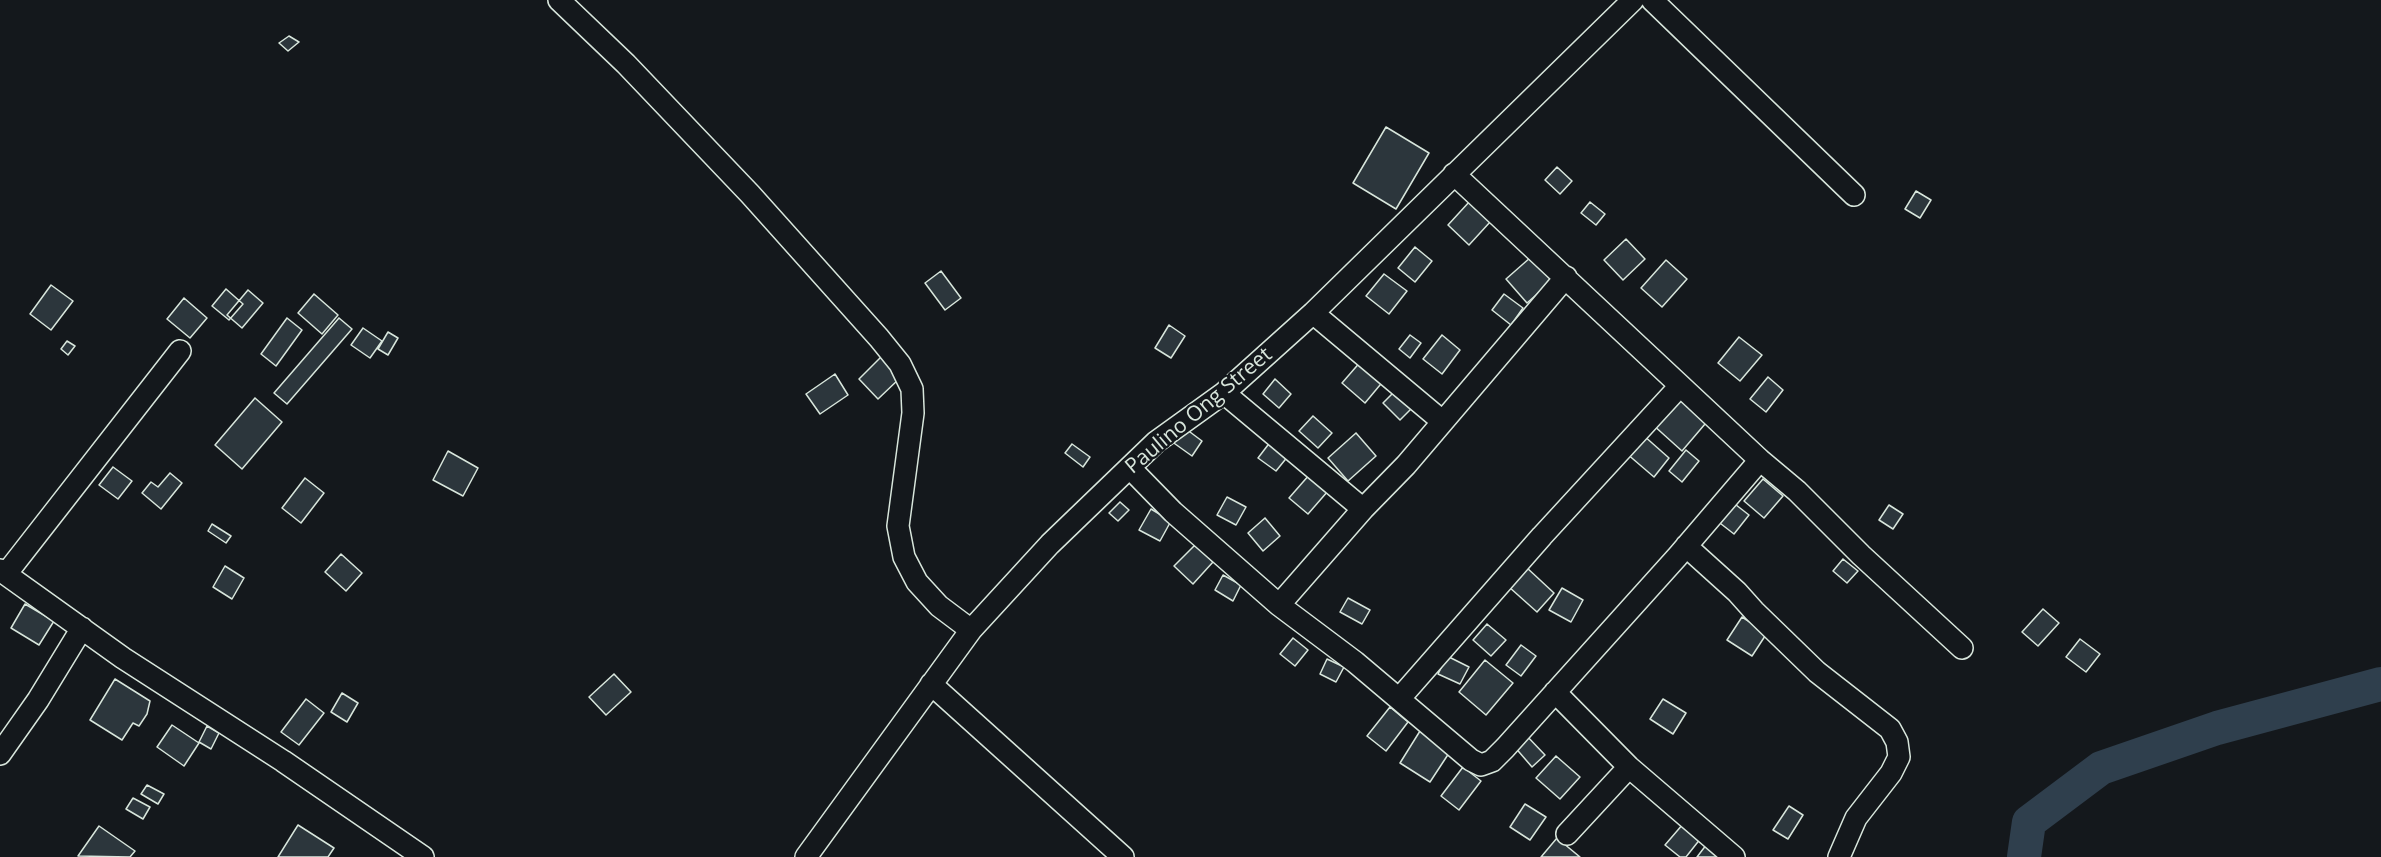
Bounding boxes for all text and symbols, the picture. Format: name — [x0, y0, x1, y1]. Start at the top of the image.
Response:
street label: Paulino Ong Street — [1121, 342, 1277, 480]

